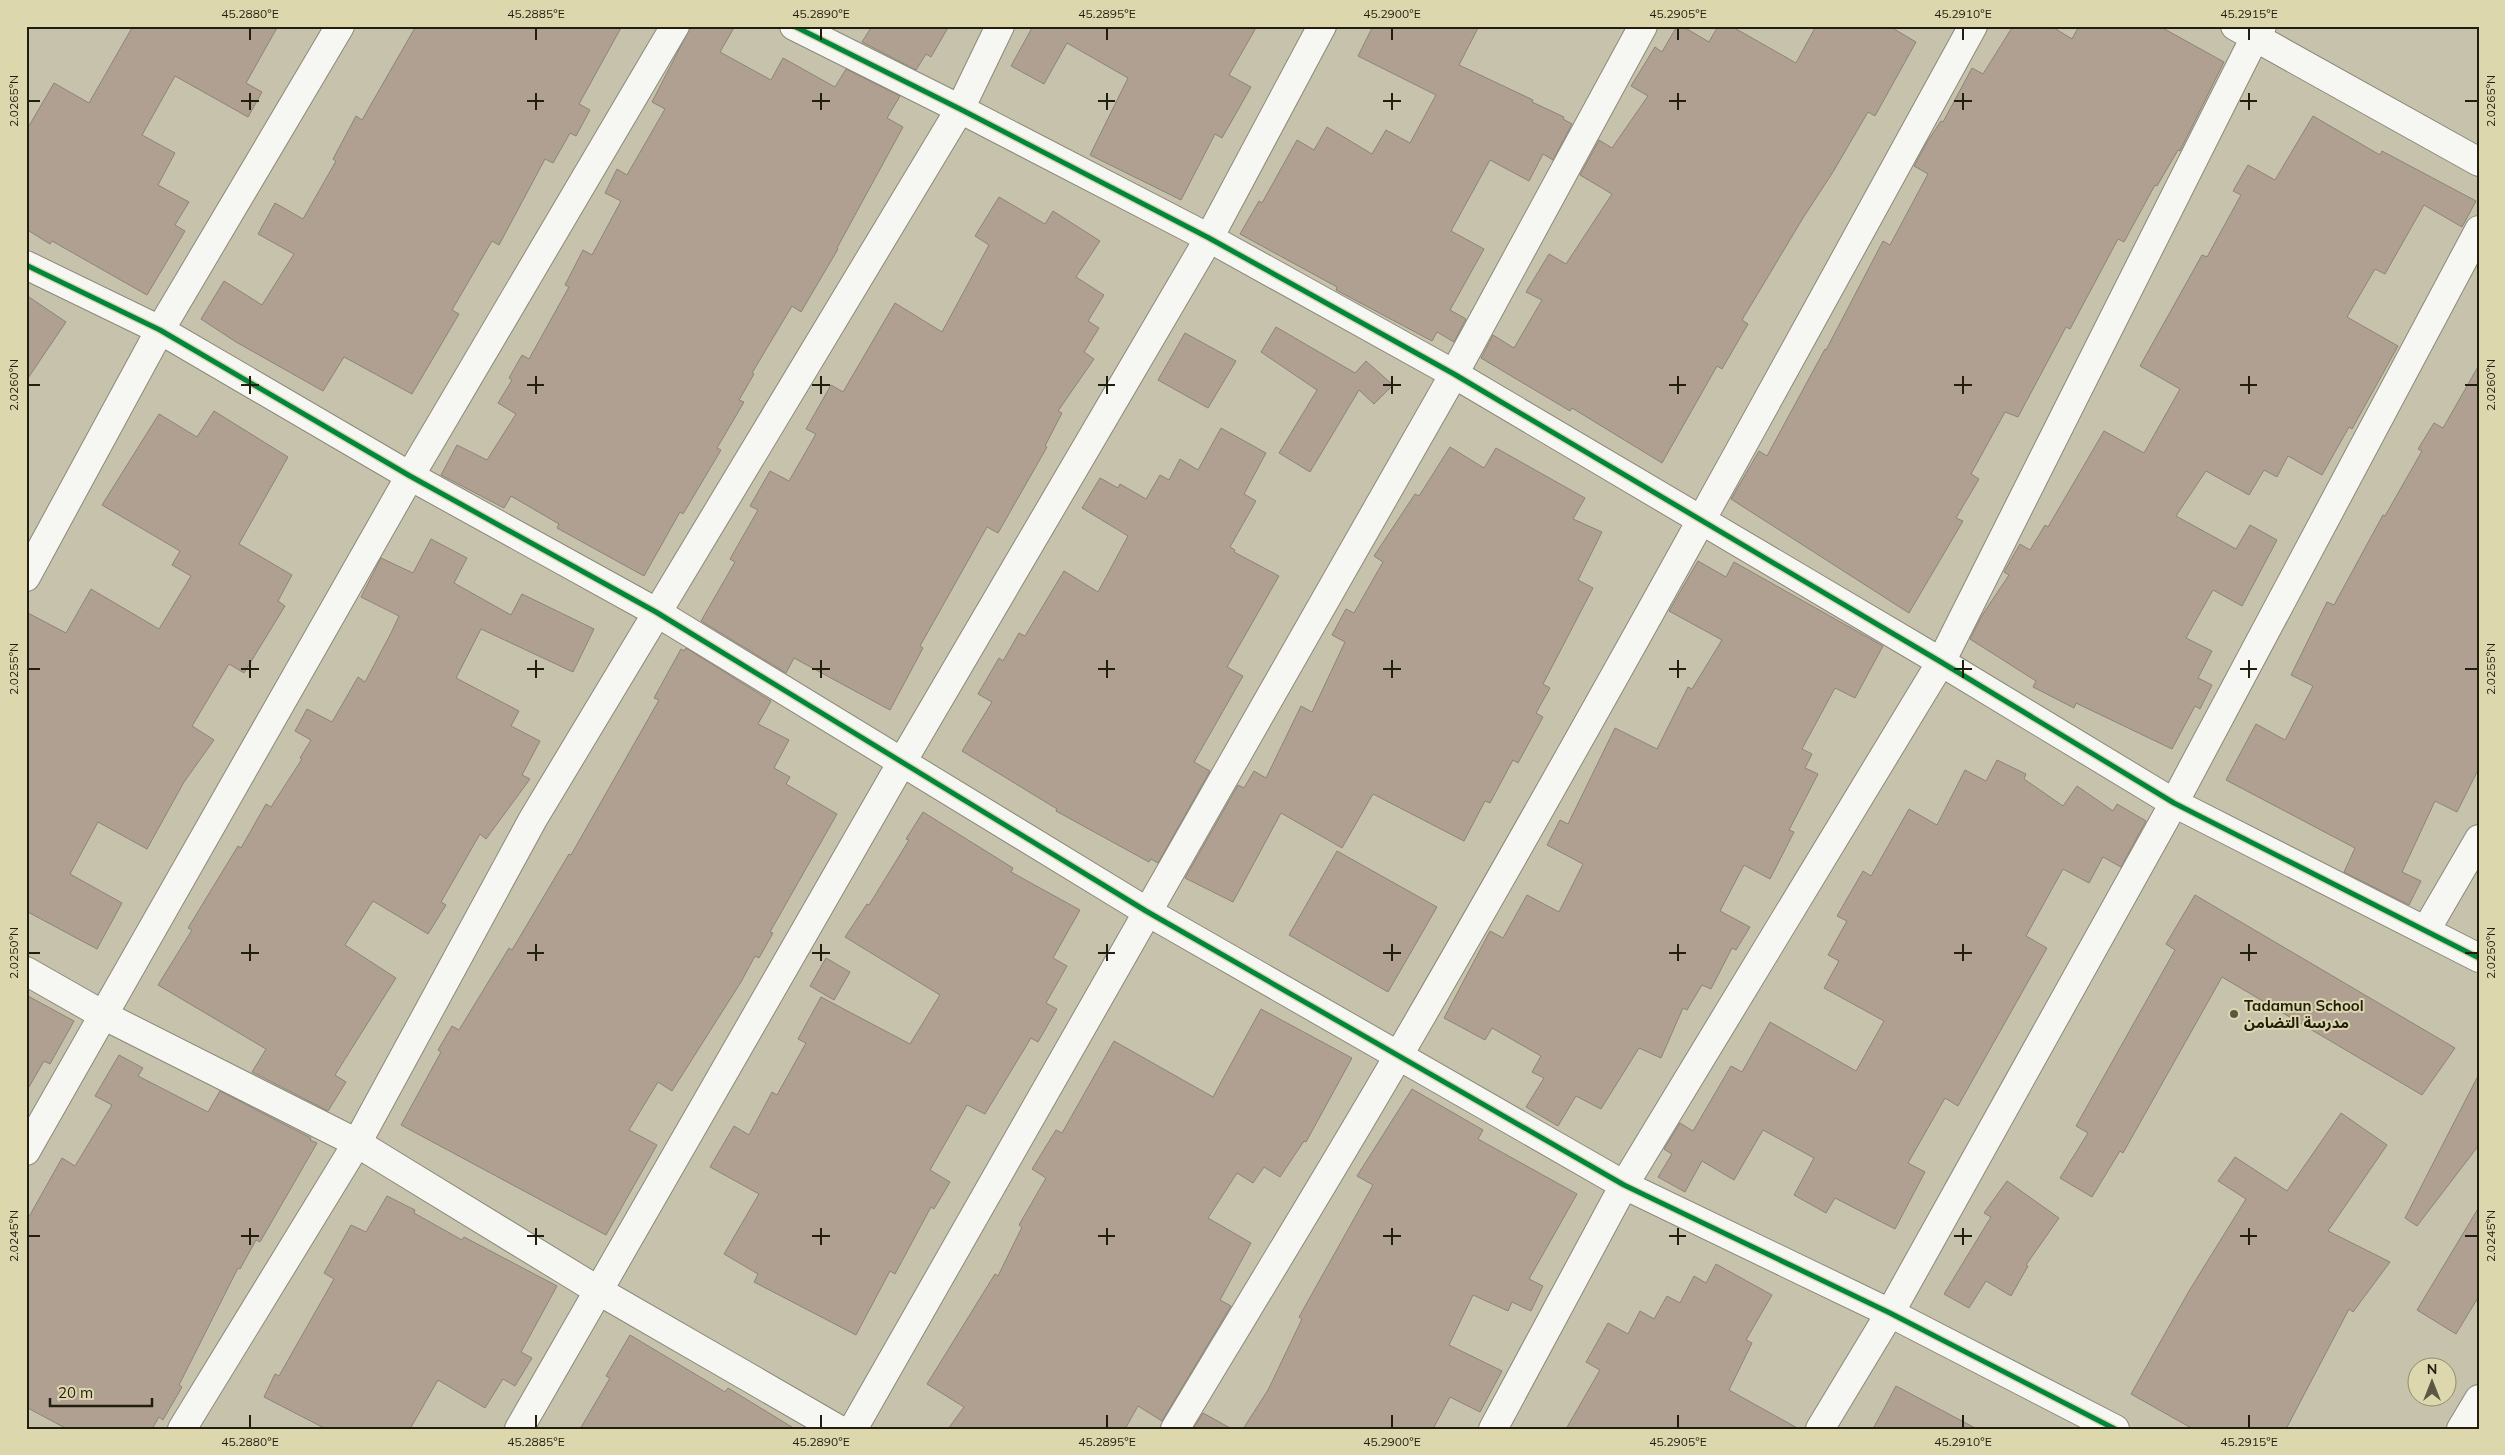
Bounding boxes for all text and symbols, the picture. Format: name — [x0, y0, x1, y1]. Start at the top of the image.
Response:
text: 45.2880°E — [221, 6, 279, 21]
text: 45.2885°E — [507, 6, 565, 21]
text: 45.2890°E — [792, 6, 850, 21]
text: 45.2895°E — [1078, 6, 1136, 21]
text: 45.2900°E — [1363, 6, 1421, 21]
text: 45.2905°E — [1649, 6, 1707, 21]
text: 45.2910°E — [1934, 6, 1992, 21]
text: 45.2915°E — [2220, 6, 2278, 21]
text: 2.0265°N — [6, 75, 21, 127]
text: 2.0265°N — [2483, 75, 2498, 127]
text: 2.0260°N — [6, 359, 21, 411]
text: 2.0260°N — [2483, 359, 2498, 411]
text: 2.0255°N — [6, 643, 21, 695]
text: 2.0255°N — [2483, 643, 2498, 695]
text: 2.0250°N — [6, 927, 21, 979]
text: 2.0250°N — [2483, 927, 2498, 979]
place label: Tadamun School مدرسة التضامن — [2244, 996, 2364, 1032]
marker: Tadamun School مدرسة التضامن — [2228, 1008, 2240, 1020]
text: 2.0245°N — [6, 1210, 21, 1262]
text: 2.0245°N — [2483, 1210, 2498, 1262]
north arrow — [2408, 1358, 2458, 1408]
text: N — [2427, 1360, 2437, 1378]
scale bar — [50, 1375, 152, 1407]
text: 20 m — [58, 1383, 93, 1402]
text: 45.2880°E — [221, 1434, 279, 1449]
text: 45.2885°E — [507, 1434, 565, 1449]
text: 45.2890°E — [792, 1434, 850, 1449]
text: 45.2895°E — [1078, 1434, 1136, 1449]
text: 45.2900°E — [1363, 1434, 1421, 1449]
text: 45.2905°E — [1649, 1434, 1707, 1449]
text: 45.2910°E — [1934, 1434, 1992, 1449]
text: 45.2915°E — [2220, 1434, 2278, 1449]

